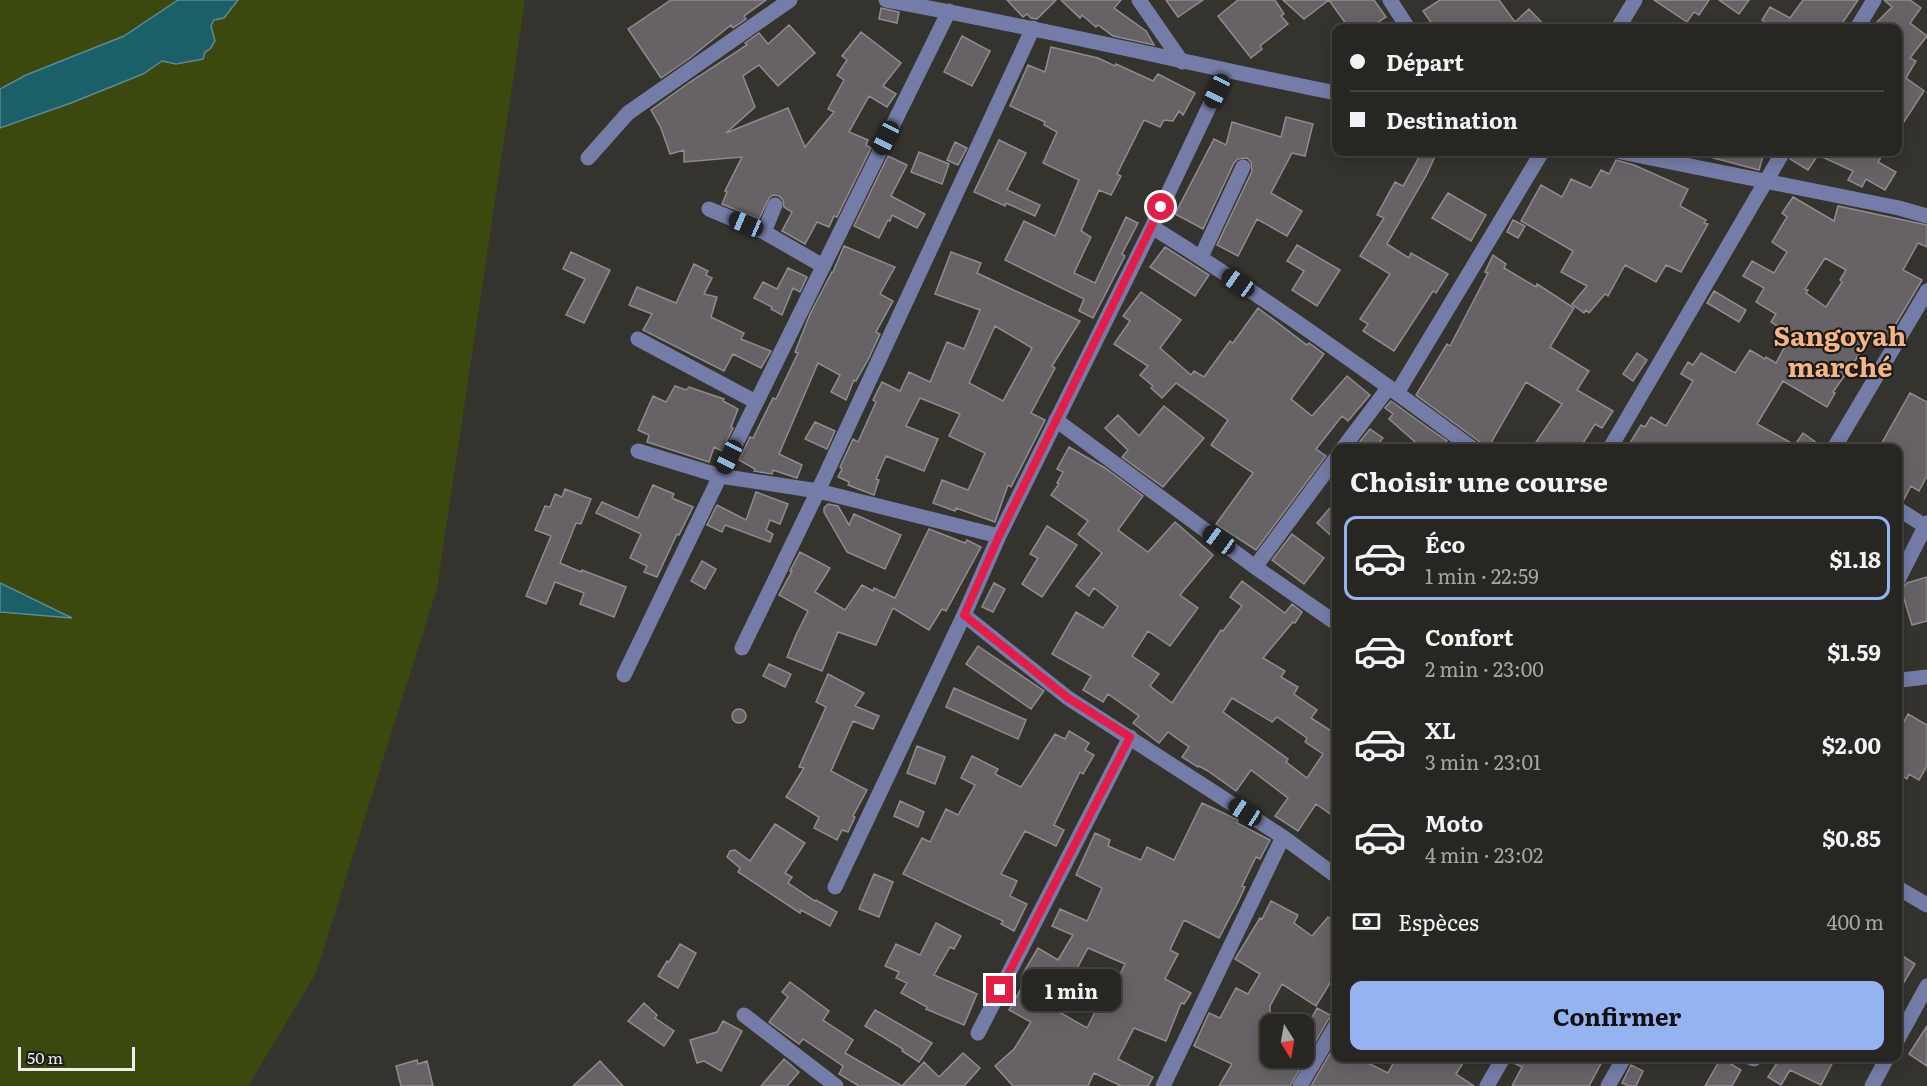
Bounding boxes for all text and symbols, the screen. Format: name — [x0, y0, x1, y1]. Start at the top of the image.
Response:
text: Départ — [1386, 45, 1464, 78]
car — [1201, 71, 1233, 111]
text: Destination — [1386, 103, 1518, 136]
car — [870, 118, 902, 158]
route start — [1147, 193, 1174, 220]
car — [726, 209, 766, 239]
car — [1218, 265, 1258, 301]
district label: Sangoyah marché — [1774, 314, 1906, 385]
car — [713, 437, 745, 477]
text: Choisir une course — [1350, 460, 1608, 500]
car — [1199, 522, 1239, 558]
text: Éco — [1425, 527, 1465, 560]
icon: car — [1353, 531, 1407, 585]
text: $1.18 — [1829, 542, 1881, 575]
text: 1 min · 22:59 — [1425, 560, 1539, 590]
text: Confort — [1425, 620, 1513, 653]
icon: car — [1353, 624, 1407, 678]
text: $1.59 — [1827, 635, 1881, 668]
text: 2 min · 23:00 — [1425, 653, 1544, 683]
text: XL — [1425, 713, 1456, 746]
icon: car — [1353, 717, 1407, 771]
text: $2.00 — [1822, 728, 1881, 761]
text: 3 min · 23:01 — [1425, 746, 1541, 776]
car — [1225, 795, 1265, 829]
text: Moto — [1425, 806, 1483, 839]
icon: car — [1353, 810, 1407, 864]
text: $0.85 — [1822, 821, 1881, 854]
text: 4 min · 23:02 — [1425, 839, 1543, 869]
icon: cash — [1350, 905, 1383, 938]
text: Espèces — [1398, 905, 1479, 938]
text: 400 m — [1826, 906, 1884, 936]
callout: 1 min — [1021, 969, 1120, 1011]
text: 1 min — [1045, 975, 1098, 1005]
route end — [986, 976, 1013, 1003]
button: Confirmer — [1350, 981, 1884, 1050]
north arrow — [1260, 1014, 1314, 1068]
map controls — [1260, 1014, 1314, 1068]
scale bar — [18, 1044, 135, 1072]
text: 50 m — [27, 1045, 63, 1069]

